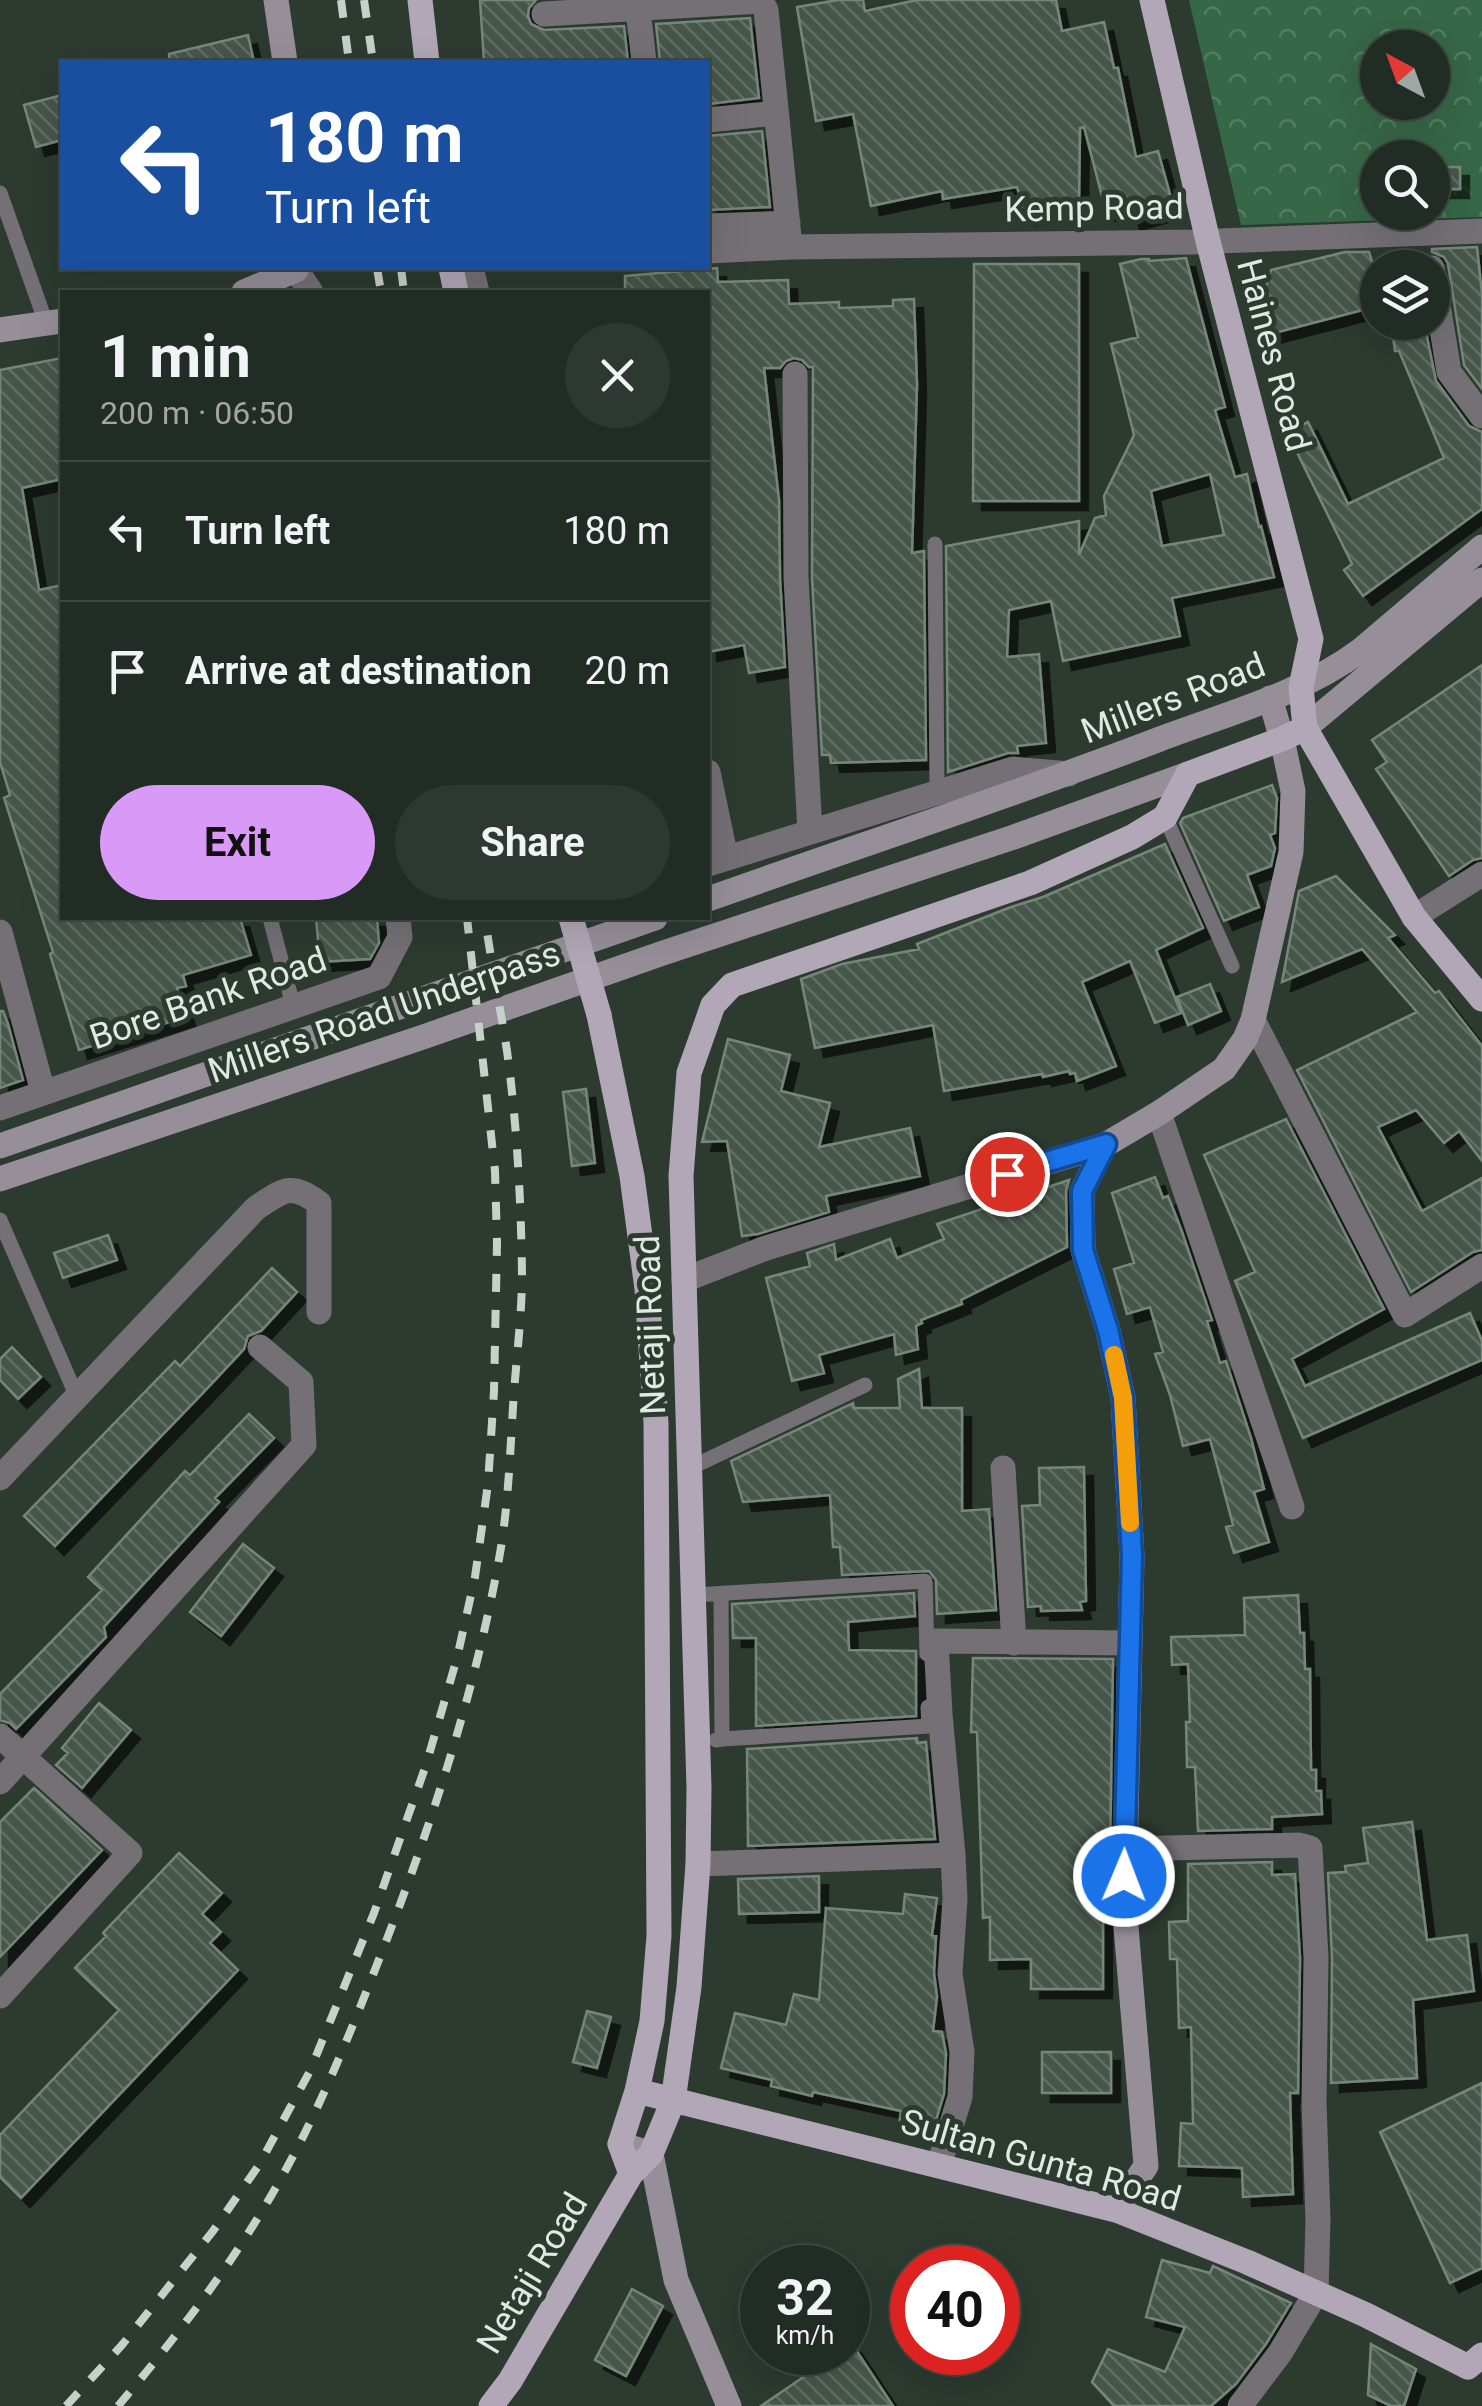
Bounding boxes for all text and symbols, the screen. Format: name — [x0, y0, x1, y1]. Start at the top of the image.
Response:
north arrow — [1360, 30, 1450, 120]
map controls — [1360, 30, 1450, 340]
text: 180 m — [265, 97, 464, 179]
icon: left — [100, 100, 230, 230]
button: search — [1360, 140, 1450, 230]
text: Turn left — [265, 181, 431, 234]
street label: Kemp Road — [1004, 186, 1184, 231]
button: layers — [1360, 250, 1450, 340]
street label: Haines Road — [1228, 254, 1319, 456]
text: 1 min — [100, 321, 251, 392]
button: close — [565, 323, 670, 428]
text: 200 m · 06:50 — [100, 394, 294, 432]
icon: left — [100, 504, 155, 559]
text: Turn left — [185, 509, 330, 553]
text: 180 m — [563, 509, 670, 553]
icon: arrive — [100, 644, 155, 699]
street label: Millers Road — [1075, 645, 1271, 752]
text: Arrive at destination — [185, 649, 532, 693]
text: 20 m — [585, 649, 670, 693]
button: Exit — [100, 785, 375, 900]
button: Share — [395, 785, 670, 900]
street label: Millers Road Underpass — [203, 933, 565, 1092]
street label: Bore Bank Road — [85, 939, 332, 1058]
pin — [965, 1132, 1050, 1217]
icon: arrive — [980, 1147, 1035, 1202]
street label: Netaji Road — [627, 1234, 674, 1416]
position arrow — [1072, 1824, 1176, 1928]
street label: Sultan Gunta Road — [896, 2101, 1185, 2220]
street label: Netaji Road — [469, 2186, 596, 2361]
speed limit sign: 40 — [890, 2245, 1020, 2375]
text: 32 — [776, 2269, 834, 2327]
text: km/h — [776, 2321, 834, 2350]

